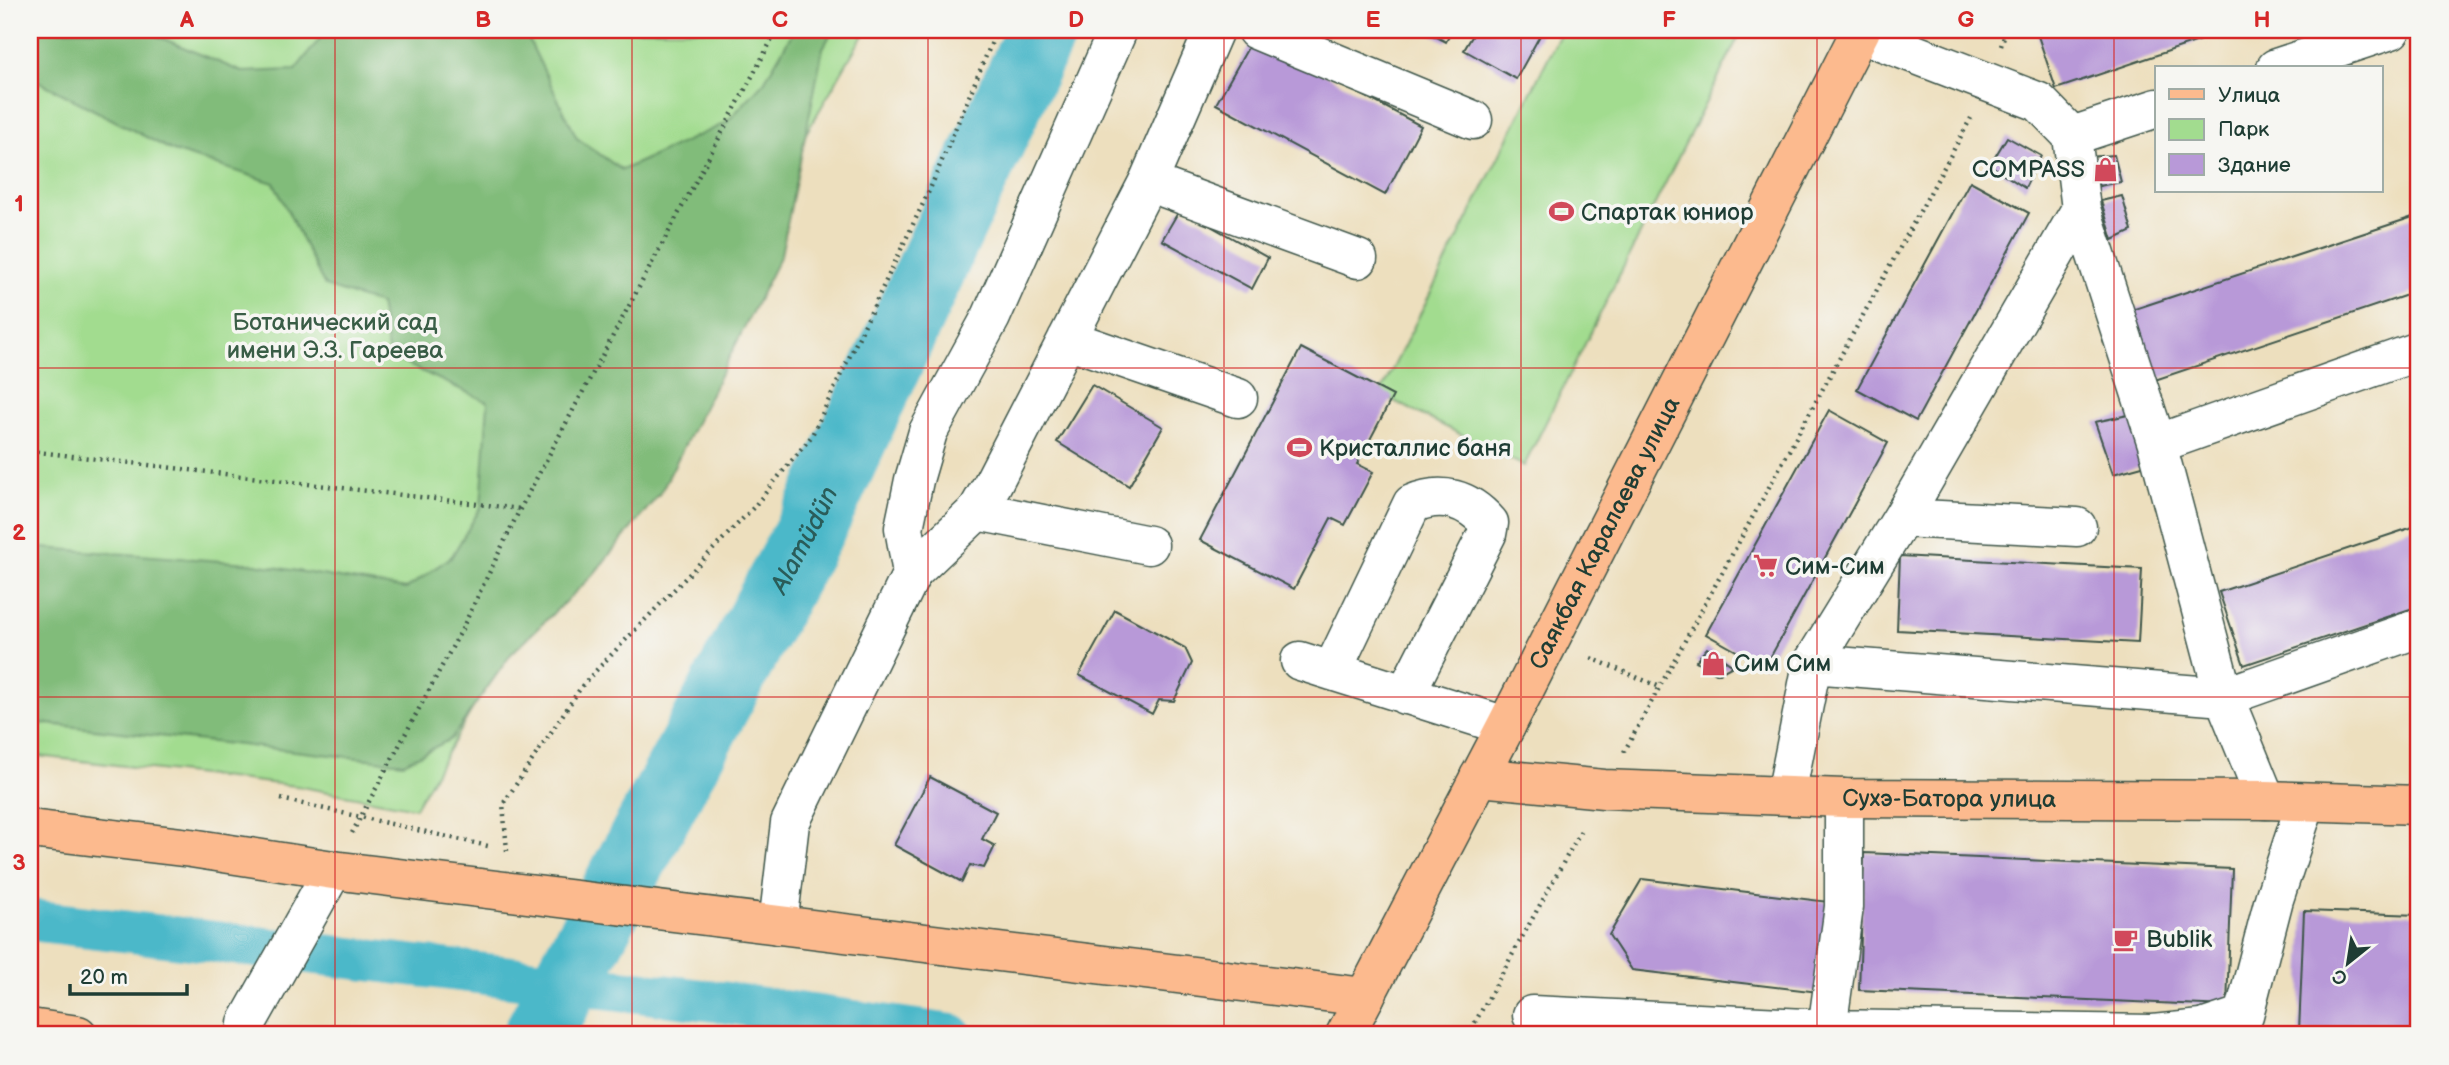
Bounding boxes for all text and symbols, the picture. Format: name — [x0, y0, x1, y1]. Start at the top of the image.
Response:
text: A — [179, 6, 195, 34]
text: B — [475, 6, 491, 34]
text: C — [772, 6, 788, 34]
text: D — [1068, 6, 1084, 34]
text: E — [1366, 6, 1381, 34]
text: F — [1662, 6, 1676, 34]
text: G — [1958, 6, 1975, 34]
text: H — [2253, 6, 2271, 34]
legend — [2155, 66, 2382, 192]
text: Улица — [2218, 83, 2281, 108]
text: Парк — [2218, 117, 2269, 142]
text: Здание — [2218, 153, 2291, 178]
place label: COMPASS — [1972, 155, 2085, 184]
shop icon: COMPASS — [2091, 155, 2119, 183]
text: 1 — [14, 190, 24, 218]
sports icon: Спартак юниор — [1547, 198, 1575, 226]
place label: Спартак юниор — [1581, 198, 1754, 227]
park label: Ботанический сад имени Э.З. Гареева — [227, 308, 443, 365]
street label: Саякбая Каралаева улица — [1523, 392, 1686, 674]
sports icon: Кристаллис баня — [1285, 434, 1313, 462]
place label: Кристаллис баня — [1319, 434, 1511, 463]
water label: Alamüdün — [763, 482, 845, 601]
text: 2 — [12, 519, 26, 547]
supermarket icon: Сим-Сим — [1751, 552, 1779, 580]
place label: Сим-Сим — [1785, 552, 1885, 581]
shop icon: Сим Сим — [1700, 649, 1728, 677]
place label: Сим Сим — [1734, 649, 1831, 678]
street label: Сухэ-Батора улица — [1842, 784, 2056, 814]
text: 3 — [12, 849, 26, 877]
cafe icon: Bublik — [2112, 925, 2140, 953]
place label: Bublik — [2146, 925, 2212, 954]
north arrow — [2312, 928, 2382, 998]
scale bar — [70, 953, 187, 997]
text: С — [2329, 963, 2352, 990]
text: 20 m — [80, 965, 128, 990]

